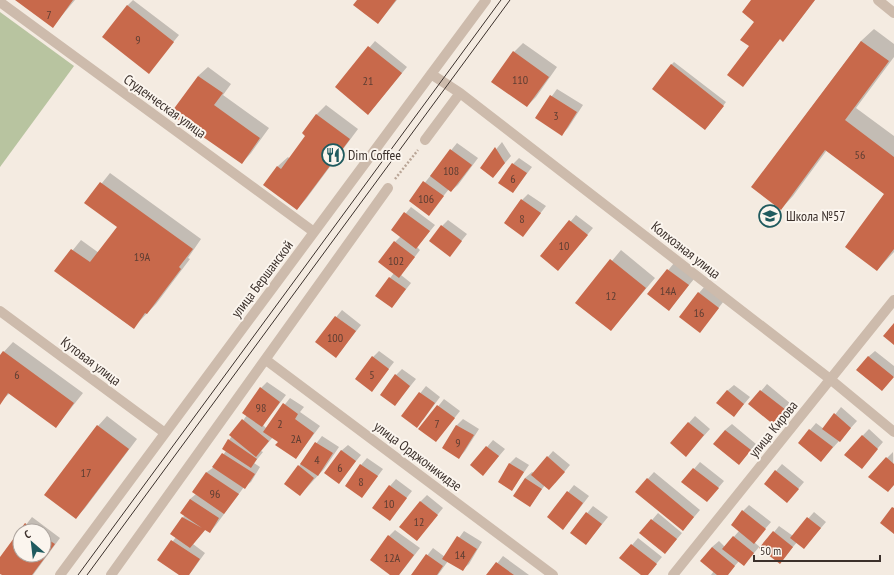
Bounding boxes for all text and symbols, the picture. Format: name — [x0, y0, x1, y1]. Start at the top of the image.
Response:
house number: 7 — [46, 7, 52, 22]
house number: 9 — [135, 32, 141, 47]
street label: Студенческая улица — [120, 70, 210, 142]
house number: 110 — [512, 72, 528, 87]
house number: 21 — [363, 73, 373, 88]
house number: 3 — [553, 108, 559, 123]
restaurant icon: Dim Coffee — [320, 142, 346, 168]
place label: Dim Coffee — [348, 146, 401, 164]
house number: 56 — [855, 147, 865, 162]
house number: 108 — [443, 163, 459, 178]
house number: 6 — [510, 171, 516, 186]
house number: 106 — [418, 191, 434, 206]
school or university icon: Школа №57 — [757, 203, 783, 229]
place label: Школа №57 — [786, 207, 846, 225]
house number: 8 — [519, 211, 525, 226]
street label: Колхозная улица — [648, 217, 724, 283]
street label: улица Бершанской — [227, 237, 297, 321]
house number: 10 — [559, 238, 569, 253]
house number: 19А — [134, 249, 151, 264]
house number: 102 — [388, 253, 404, 268]
house number: 14А — [660, 283, 677, 298]
house number: 12 — [606, 288, 616, 303]
house number: 16 — [694, 305, 704, 320]
house number: 100 — [327, 330, 343, 345]
street label: Кутовая улица — [57, 333, 125, 389]
house number: 6 — [14, 367, 20, 382]
house number: 5 — [369, 367, 375, 382]
street label: улица Кирова — [745, 397, 801, 461]
house number: 98 — [256, 400, 266, 415]
house number: 2 — [277, 416, 283, 431]
house number: 7 — [434, 416, 440, 431]
street label: улица Орджоникидзе — [370, 417, 466, 495]
house number: 2А — [290, 431, 302, 446]
house number: 9 — [455, 435, 461, 450]
house number: 4 — [314, 452, 320, 467]
house number: 6 — [337, 460, 343, 475]
house number: 17 — [81, 465, 91, 480]
house number: 8 — [358, 474, 364, 489]
house number: 96 — [210, 486, 220, 501]
house number: 10 — [384, 496, 394, 511]
house number: 12 — [414, 514, 424, 529]
north arrow — [12, 523, 52, 563]
text: С — [22, 527, 33, 542]
scale bar — [754, 537, 880, 563]
text: 50 m — [760, 543, 781, 558]
house number: 14 — [455, 547, 466, 562]
house number: 12А — [384, 550, 401, 565]

